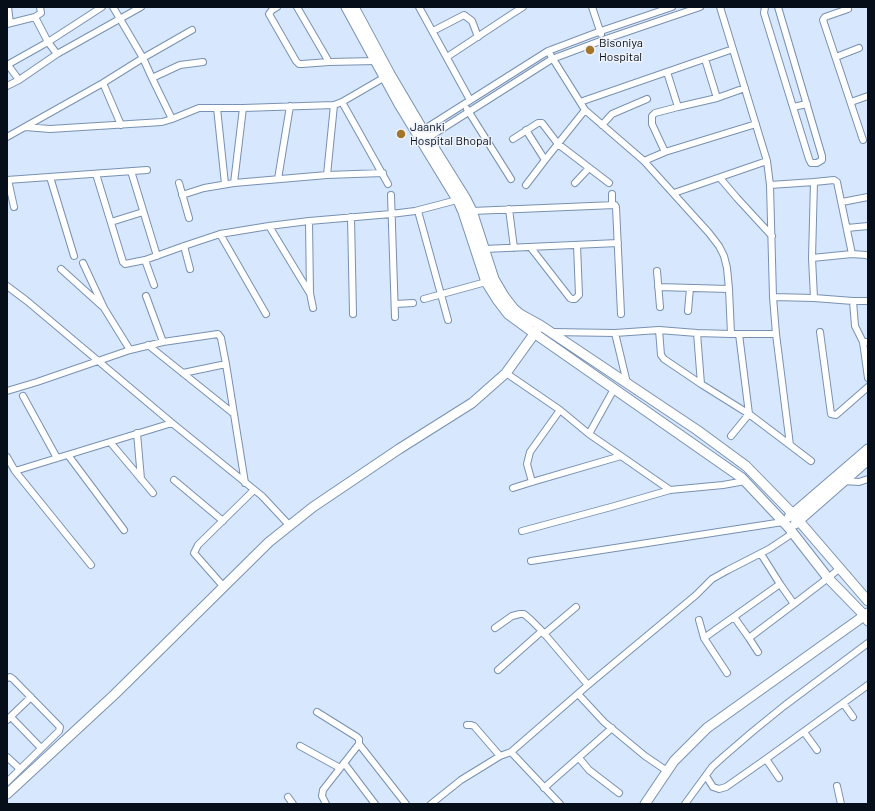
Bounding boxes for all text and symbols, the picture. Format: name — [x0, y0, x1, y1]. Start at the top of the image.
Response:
place label: Bisoniya Hospital — [599, 36, 643, 64]
marker: Bisoniya Hospital — [584, 44, 596, 56]
place label: Jaanki Hospital Bhopal — [410, 120, 491, 148]
marker: Jaanki Hospital Bhopal — [395, 128, 407, 140]

